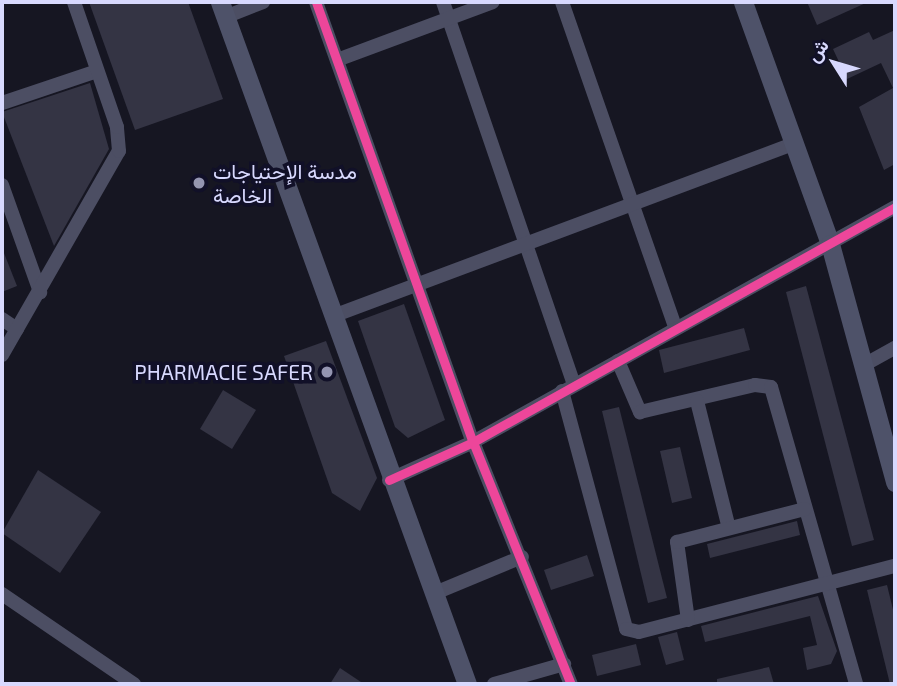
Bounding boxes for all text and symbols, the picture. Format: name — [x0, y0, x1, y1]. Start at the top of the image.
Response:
north arrow — [799, 28, 869, 98]
text: ش — [801, 34, 833, 66]
place label: مدسة الإحتياجات الخاصة — [213, 158, 357, 208]
marker: مدسة الإحتياجات الخاصة — [191, 175, 207, 191]
place label: PHARMACIE SAFER — [134, 359, 313, 385]
marker: PHARMACIE SAFER — [319, 364, 335, 380]

